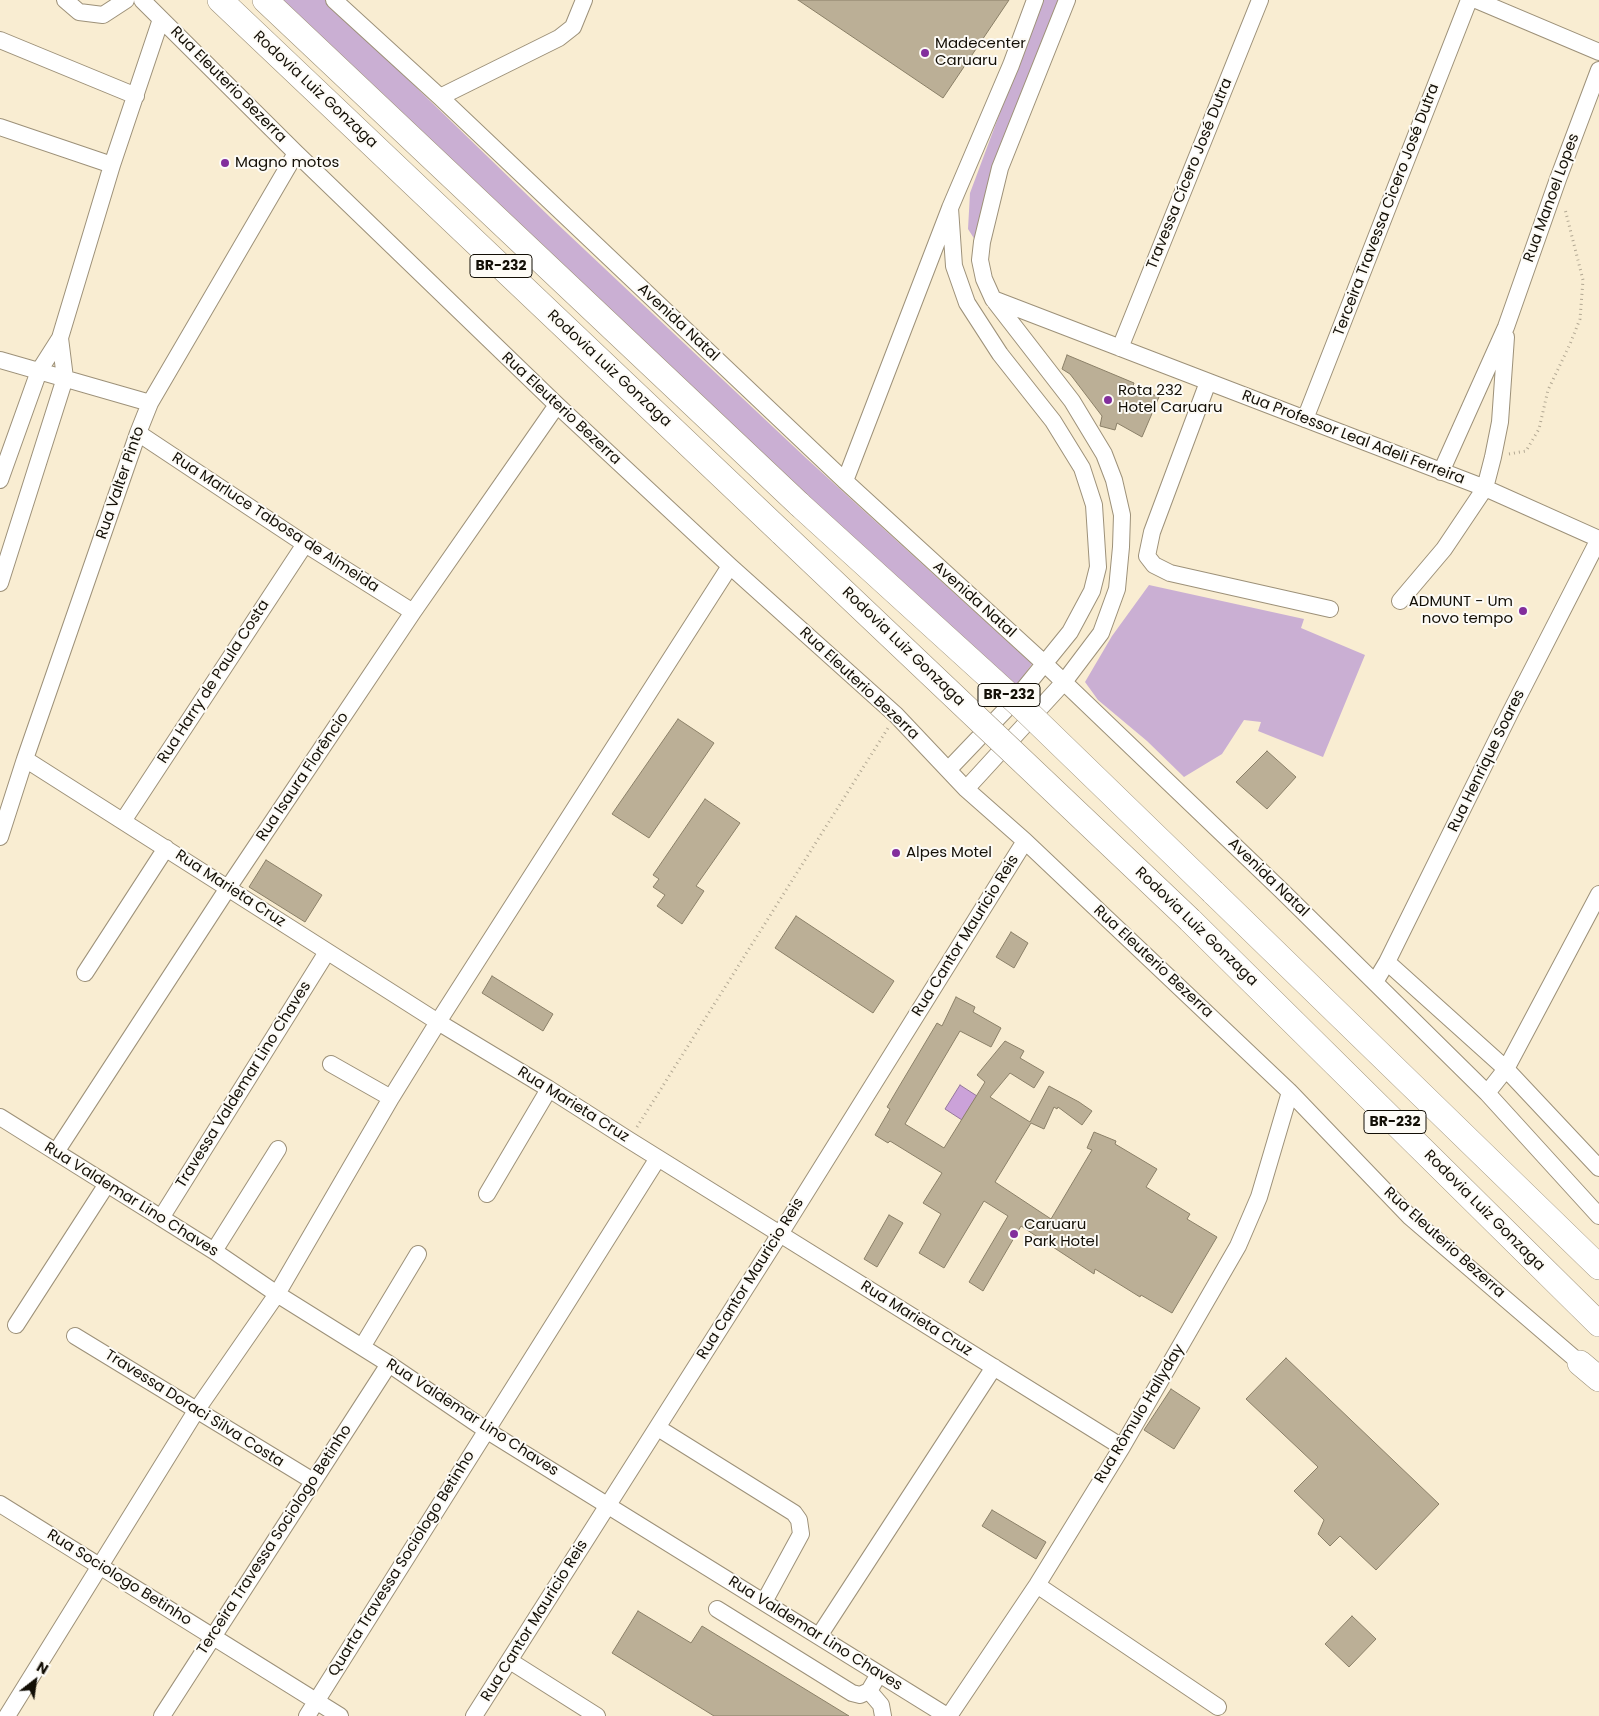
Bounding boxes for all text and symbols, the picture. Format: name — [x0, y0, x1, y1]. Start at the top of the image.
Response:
street label: Rua Eleuterio Bezerra — [166, 23, 290, 147]
street label: Rodovia Luiz Gonzaga — [249, 28, 381, 152]
place label: Madecenter Caruaru — [935, 35, 1026, 70]
marker: Madecenter Caruaru — [919, 47, 931, 59]
street label: Travessa Cícero José Dutra — [1143, 76, 1237, 272]
street label: Terceira Travessa Cicero José Dutra — [1330, 81, 1444, 339]
street label: Rua Manoel Lopes — [1520, 131, 1584, 265]
place label: Magno motos — [235, 154, 339, 172]
marker: Magno motos — [219, 157, 231, 169]
road number: BR-232 — [470, 255, 532, 278]
street label: Avenida Natal — [633, 280, 723, 366]
street label: Rodovia Luiz Gonzaga — [543, 307, 675, 431]
street label: Rua Eleuterio Bezerra — [498, 349, 624, 469]
place label: Rota 232 Hotel Caruaru — [1118, 382, 1223, 417]
street label: Rua Professor Leal Adeli Ferreira — [1239, 387, 1467, 489]
marker: Rota 232 Hotel Caruaru — [1102, 394, 1114, 406]
street label: Rua Valter Pinto — [93, 424, 149, 542]
street label: Rua Marluce Tabosa de Almeida — [168, 449, 382, 597]
street label: Avenida Natal — [929, 558, 1019, 642]
street label: Rodovia Luiz Gonzaga — [838, 584, 968, 710]
place label: ADMUNT - Um novo tempo — [1409, 593, 1513, 628]
street label: Rua Harry de Paula Costa — [154, 597, 274, 767]
marker: ADMUNT - Um novo tempo — [1517, 605, 1529, 617]
street label: Rua Eleuterio Bezerra — [796, 624, 922, 744]
road number: BR-232 — [978, 684, 1040, 706]
street label: Rua Henrique Soares — [1445, 687, 1529, 835]
street label: Rua Isaura Florêncio — [253, 709, 353, 845]
street label: Avenida Natal — [1224, 835, 1312, 921]
place label: Alpes Motel — [906, 844, 992, 862]
street label: Rua Marieta Cruz — [172, 847, 288, 931]
marker: Alpes Motel — [890, 847, 902, 859]
street label: Rua Cantor Mauricio Reis — [909, 852, 1023, 1020]
street label: Rodovia Luiz Gonzaga — [1131, 864, 1261, 990]
street label: Rua Eleuterio Bezerra — [1090, 902, 1216, 1022]
street label: Travessa Valdemar Lino Chaves — [173, 978, 315, 1192]
street label: Rua Marieta Cruz — [514, 1064, 632, 1146]
road number: BR-232 — [1364, 1110, 1426, 1134]
street label: Rua Valdemar Lino Chaves — [41, 1139, 221, 1261]
street label: Rodovia Luiz Gonzaga — [1420, 1147, 1548, 1275]
street label: Rua Eleuterio Bezerra — [1380, 1184, 1508, 1302]
street label: Rua Cantor Mauricio Reis — [694, 1195, 808, 1363]
place label: Caruaru Park Hotel — [1024, 1216, 1099, 1251]
marker: Caruaru Park Hotel — [1008, 1228, 1020, 1240]
street label: Rua Marieta Cruz — [857, 1278, 975, 1360]
street label: Rua Rômulo Hallyday — [1091, 1341, 1189, 1487]
street label: Travessa Doraci Silva Costa — [101, 1346, 287, 1472]
street label: Rua Valdemar Lino Chaves — [383, 1356, 561, 1480]
street label: Terceira Travessa Sociologo Betinho — [194, 1422, 356, 1658]
street label: Quarta Travessa Sociologo Betinho — [325, 1448, 479, 1680]
street label: Rua Sociologo Betinho — [43, 1526, 195, 1630]
street label: Rua Cantor Mauricio Reis — [478, 1537, 592, 1705]
street label: Rua Valdemar Lino Chaves — [725, 1573, 905, 1695]
north arrow — [10, 1656, 60, 1706]
text: N — [33, 1657, 52, 1679]

